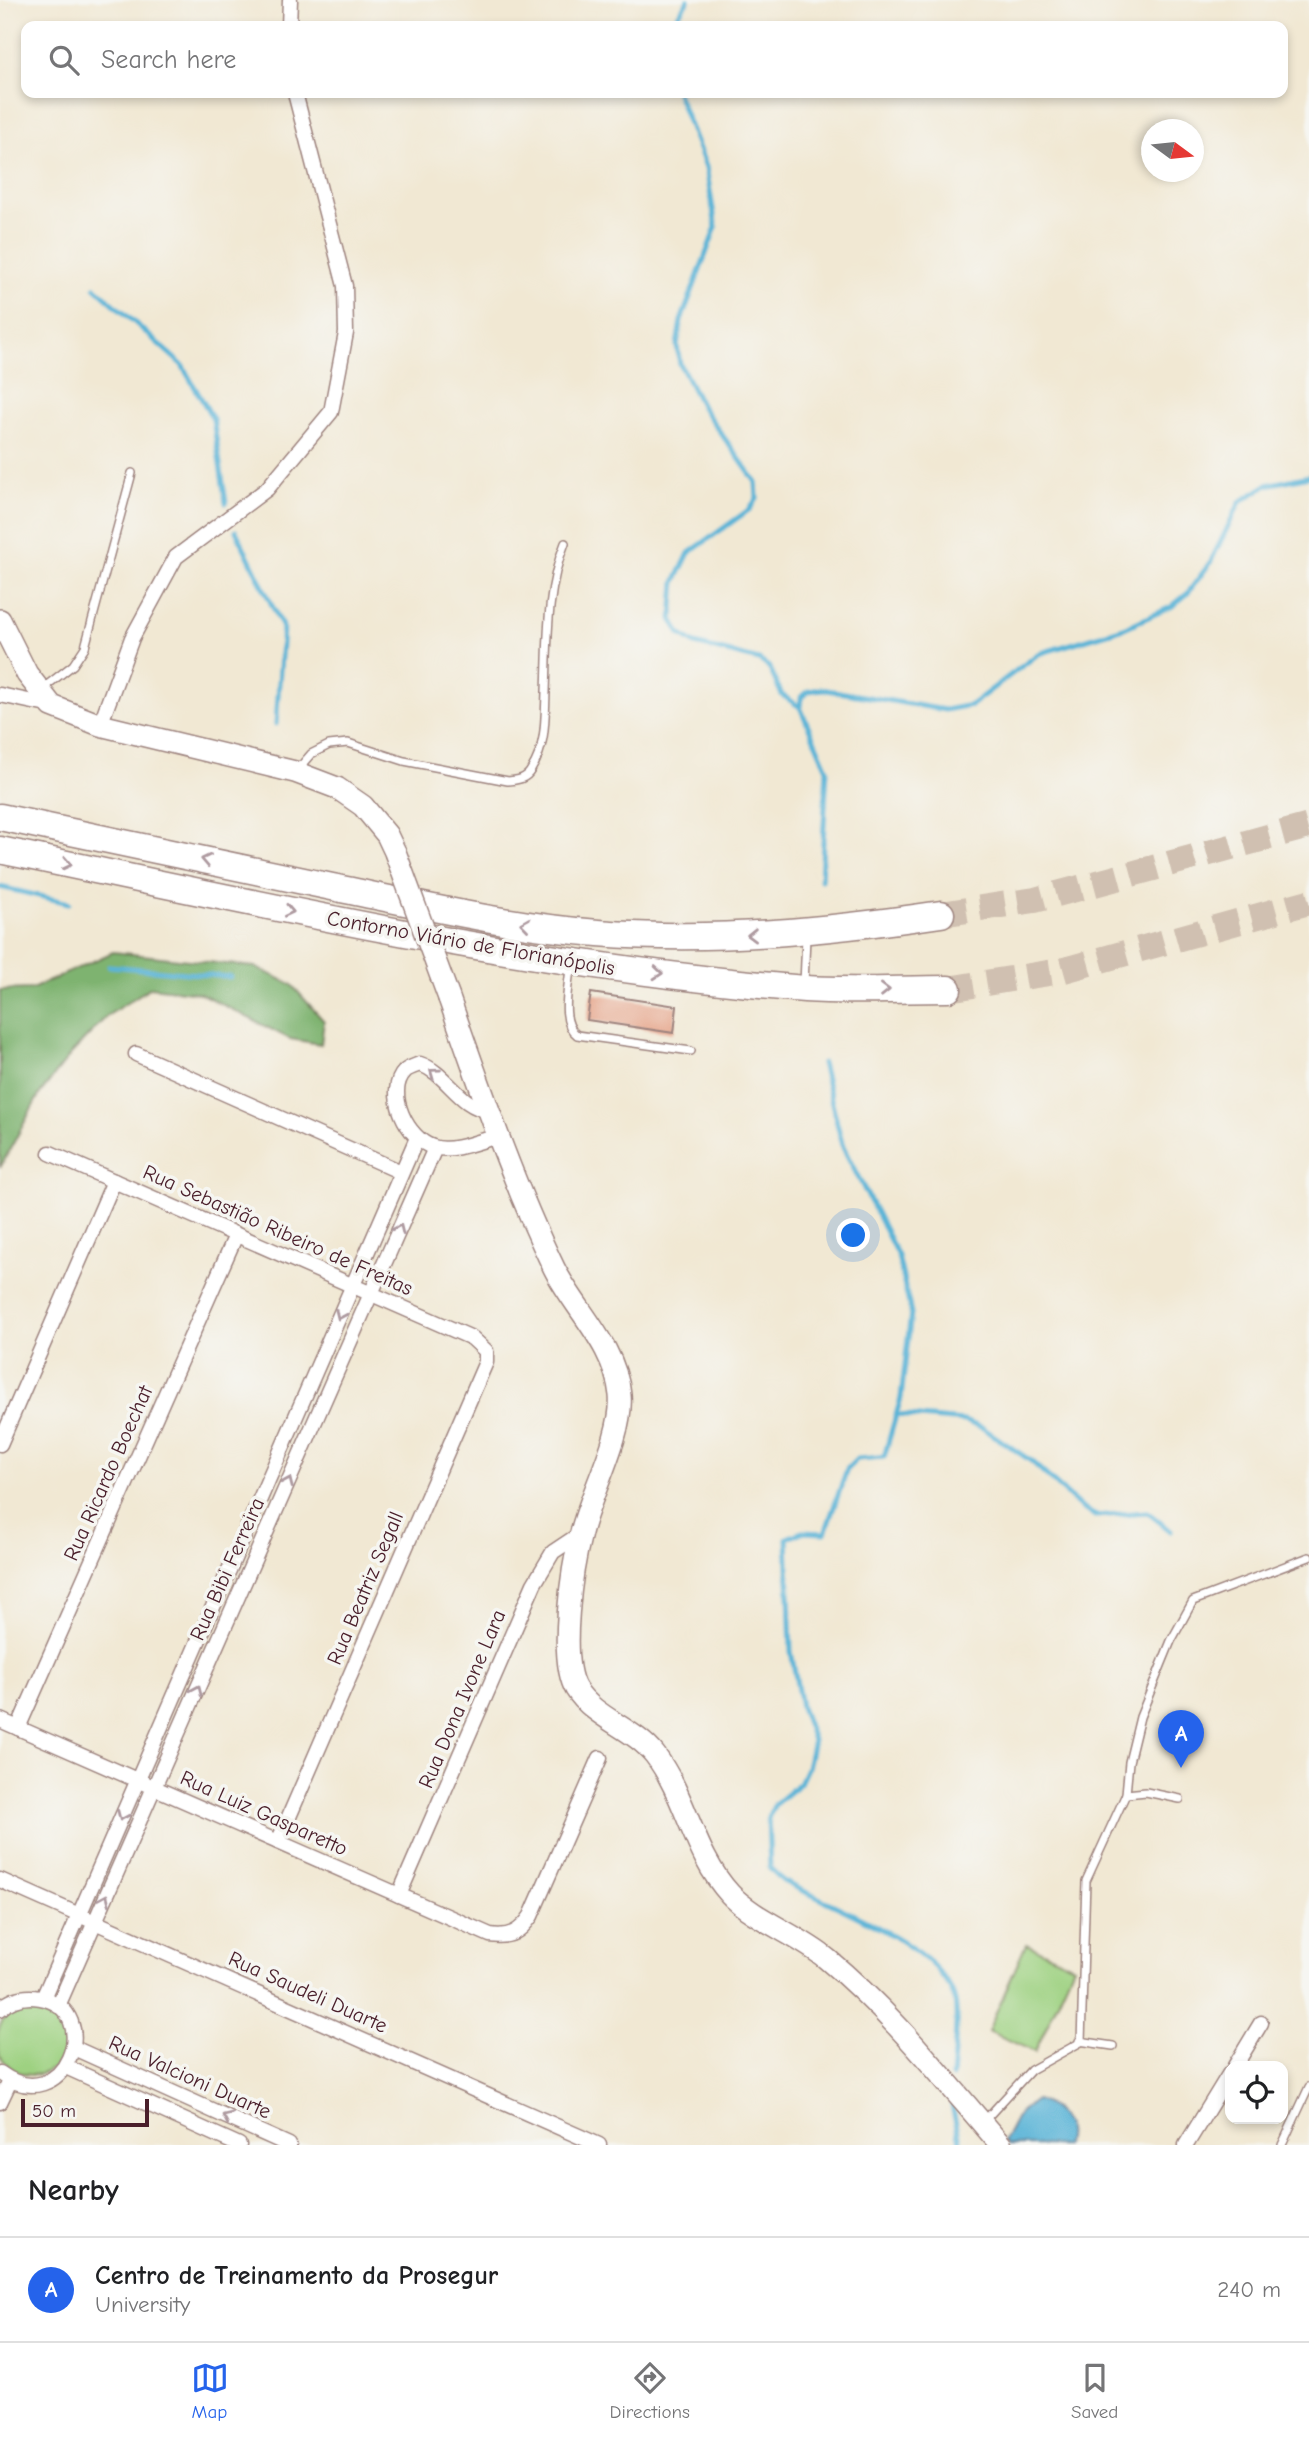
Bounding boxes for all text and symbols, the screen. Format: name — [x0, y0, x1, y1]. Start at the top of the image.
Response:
search box — [21, 21, 1288, 98]
icon: search — [45, 41, 83, 79]
text: Search here — [101, 45, 236, 75]
north arrow — [1141, 119, 1204, 182]
one-way arrow — [200, 854, 212, 869]
one-way arrow — [61, 855, 73, 870]
one-way arrow — [283, 902, 295, 917]
street label: Contorno Viário de Florianópolis — [325, 906, 617, 980]
one-way arrow — [519, 917, 531, 932]
one-way arrow — [746, 927, 757, 942]
one-way arrow — [653, 966, 664, 981]
one-way arrow — [880, 982, 891, 997]
one-way arrow — [429, 1069, 442, 1081]
street label: Rua Sebastião Ribeiro de Freitas — [139, 1160, 417, 1300]
your location — [836, 1218, 870, 1252]
one-way arrow — [391, 1224, 405, 1236]
one-way arrow — [334, 1308, 348, 1320]
street label: Rua Ricardo Boechat — [59, 1381, 158, 1564]
one-way arrow — [280, 1477, 294, 1489]
street label: Rua Bibi Ferreira — [185, 1494, 269, 1644]
street label: Rua Beatriz Segall — [322, 1508, 408, 1668]
street label: Rua Dona Ivone Lara — [414, 1606, 510, 1792]
one-way arrow — [189, 1685, 203, 1698]
pin: A — [1158, 1710, 1204, 1768]
street label: Rua Luiz Gasparetto — [177, 1765, 351, 1861]
one-way arrow — [116, 1808, 130, 1821]
one-way arrow — [97, 1894, 111, 1906]
street label: Rua Saudeli Duarte — [225, 1946, 391, 2038]
street label: Rua Valcioni Duarte — [105, 2030, 275, 2124]
map controls — [1225, 2061, 1288, 2124]
button: locate — [1225, 2061, 1288, 2124]
scale bar — [21, 2096, 149, 2128]
text: 50 m — [32, 2100, 76, 2122]
one-way arrow — [222, 2111, 234, 2125]
text: Nearby — [28, 2173, 119, 2208]
text: Centro de Treinamento da Prosegur — [95, 2261, 498, 2291]
text: A — [45, 2276, 57, 2303]
text: 240 m — [1217, 2276, 1281, 2303]
text: University — [95, 2291, 190, 2318]
tab: Map — [191, 2359, 229, 2423]
tab: Directions — [610, 2359, 690, 2423]
tab: Saved — [1071, 2359, 1118, 2423]

